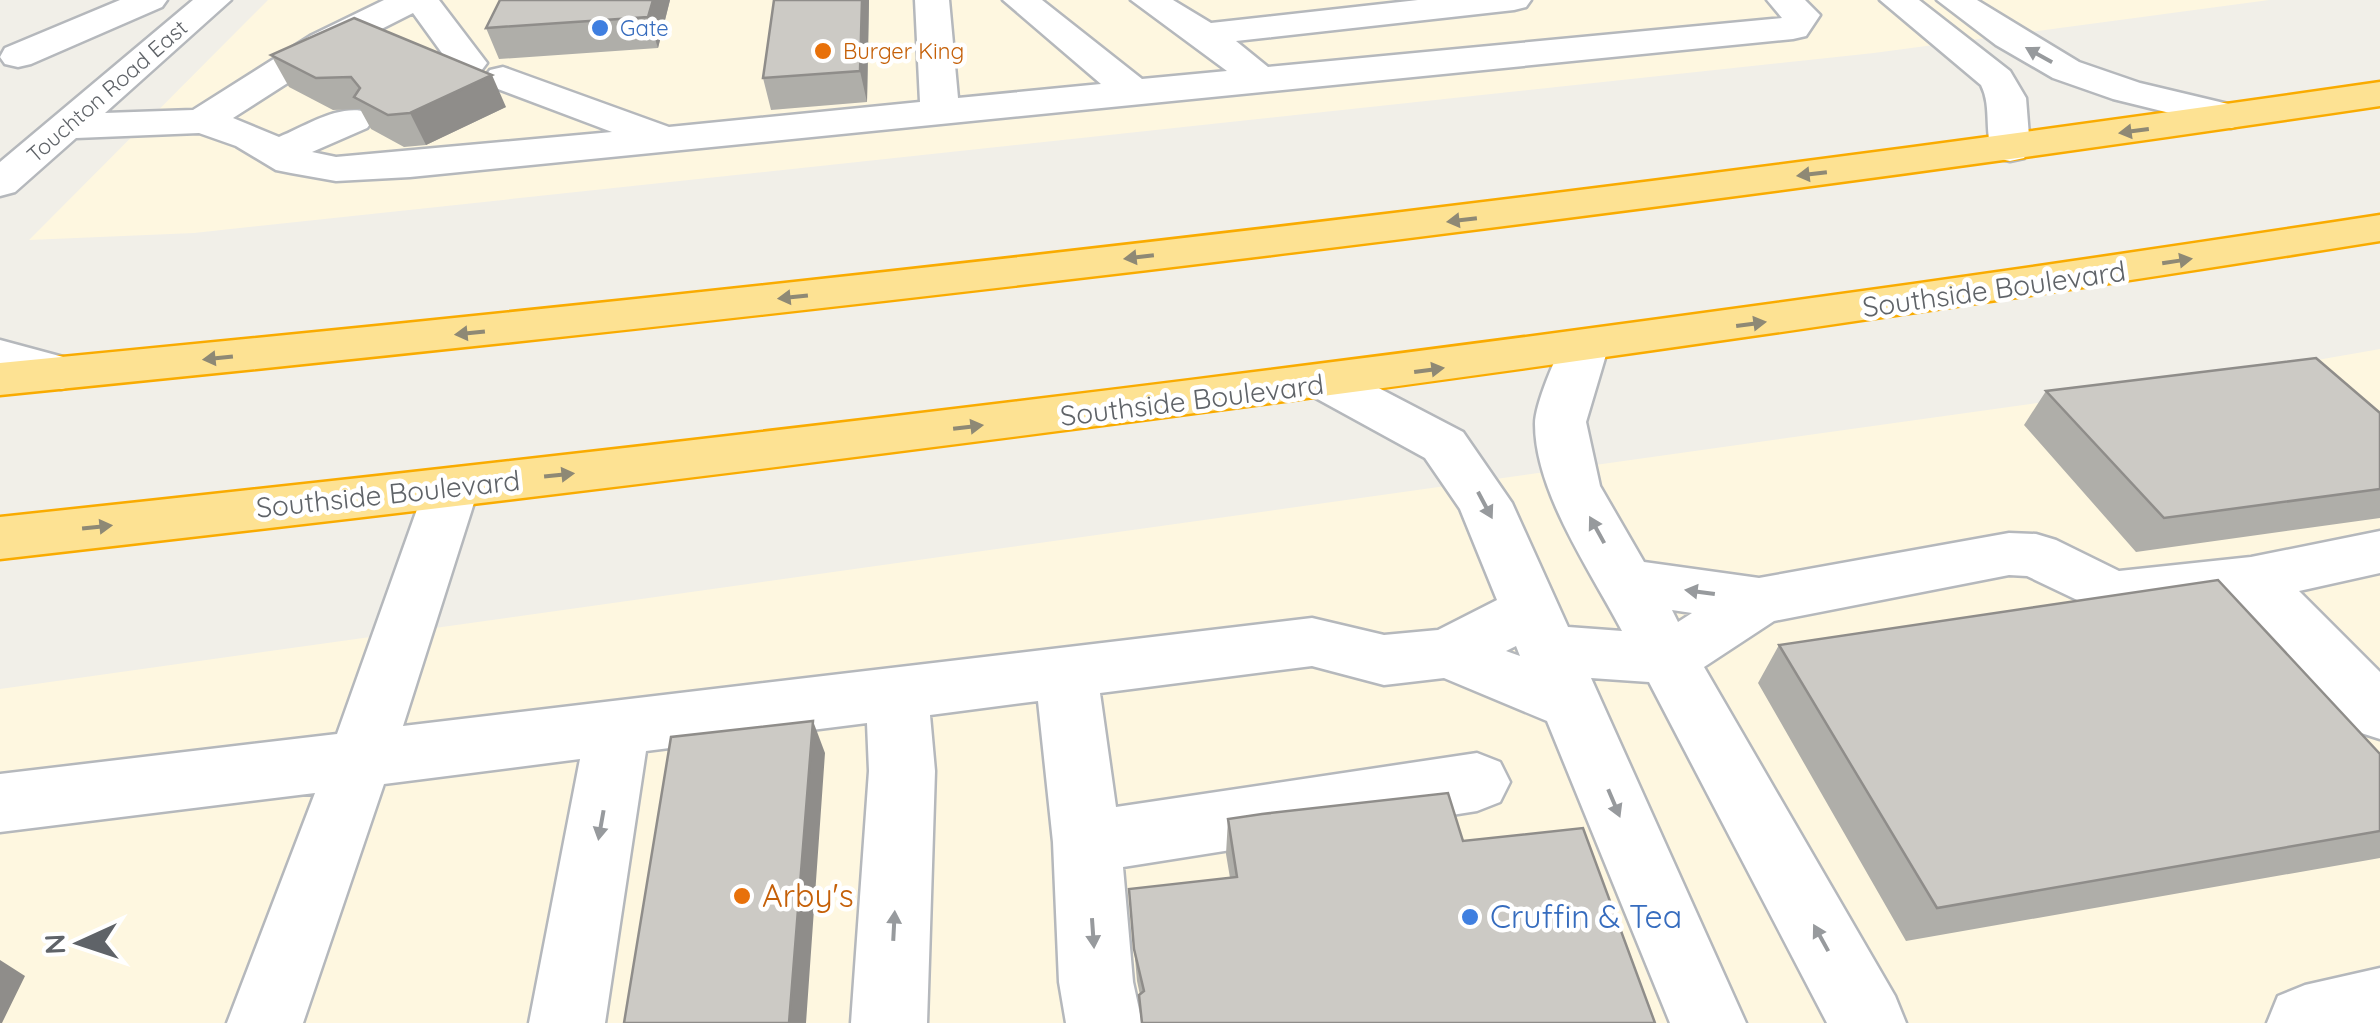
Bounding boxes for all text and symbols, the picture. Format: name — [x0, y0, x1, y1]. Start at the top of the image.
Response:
street label: Touchton Road East — [21, 14, 193, 168]
place label: Gate — [620, 14, 669, 42]
marker: Gate — [589, 17, 611, 39]
place label: Burger King — [843, 37, 964, 65]
marker: Burger King — [812, 40, 834, 62]
one-way arrow — [2024, 47, 2053, 64]
one-way arrow — [2118, 123, 2150, 139]
one-way arrow — [1796, 167, 1828, 183]
one-way arrow — [1445, 212, 1477, 228]
one-way arrow — [1123, 249, 1154, 265]
street label: Southside Boulevard — [1860, 253, 2128, 324]
one-way arrow — [2161, 253, 2193, 268]
one-way arrow — [776, 290, 808, 306]
one-way arrow — [1736, 316, 1768, 332]
one-way arrow — [453, 325, 485, 341]
one-way arrow — [201, 351, 233, 367]
one-way arrow — [1414, 361, 1446, 377]
street label: Southside Boulevard — [1058, 366, 1326, 433]
one-way arrow — [953, 419, 984, 435]
street label: Southside Boulevard — [254, 462, 522, 525]
one-way arrow — [544, 467, 575, 483]
one-way arrow — [1476, 491, 1493, 520]
one-way arrow — [1589, 516, 1607, 544]
one-way arrow — [82, 519, 113, 535]
one-way arrow — [1683, 583, 1715, 599]
one-way arrow — [1606, 788, 1622, 818]
one-way arrow — [593, 809, 608, 841]
place label: Arby's — [762, 875, 854, 915]
marker: Arby's — [731, 885, 753, 907]
north arrow — [30, 893, 130, 993]
place label: Cruffin & Tea — [1490, 896, 1682, 936]
marker: Cruffin & Tea — [1459, 906, 1481, 928]
one-way arrow — [886, 909, 902, 941]
one-way arrow — [1085, 917, 1101, 949]
one-way arrow — [1813, 923, 1830, 952]
text: N — [37, 933, 73, 956]

